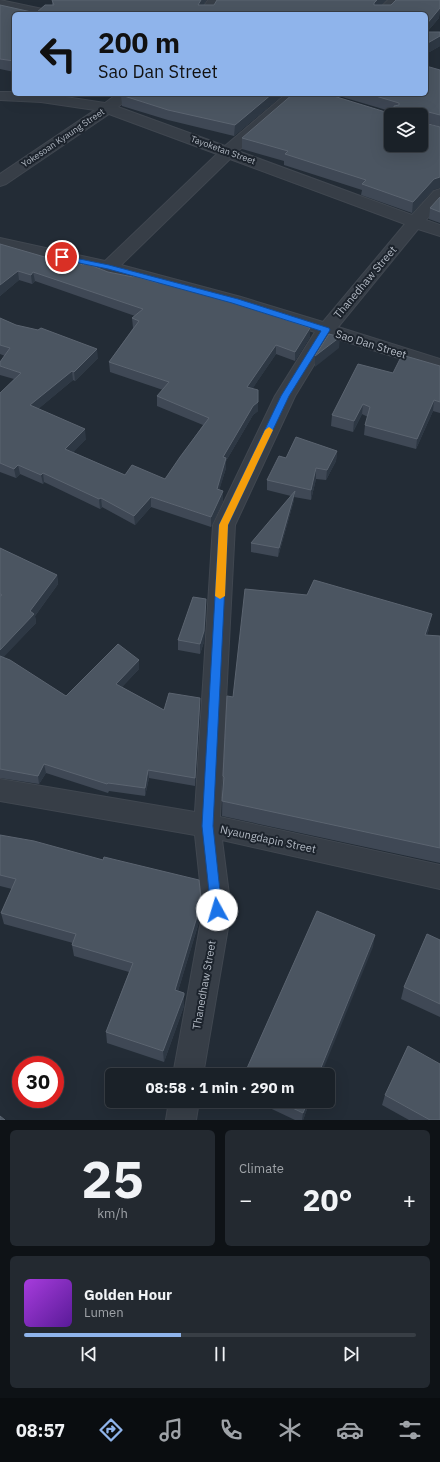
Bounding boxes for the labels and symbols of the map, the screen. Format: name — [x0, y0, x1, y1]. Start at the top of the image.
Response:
street label: Yokesoan Kyaung Street — [19, 106, 106, 169]
street label: Tayoketan Street — [189, 133, 257, 166]
pin — [45, 240, 79, 274]
street label: Thanedhaw Street — [331, 243, 399, 321]
street label: Sao Dan Street — [334, 327, 408, 361]
street label: Nyaungdapin Street — [219, 822, 317, 856]
position arrow — [196, 889, 238, 931]
street label: Thanedhaw Street — [189, 939, 219, 1031]
speed limit sign: 30 — [12, 1056, 64, 1108]

